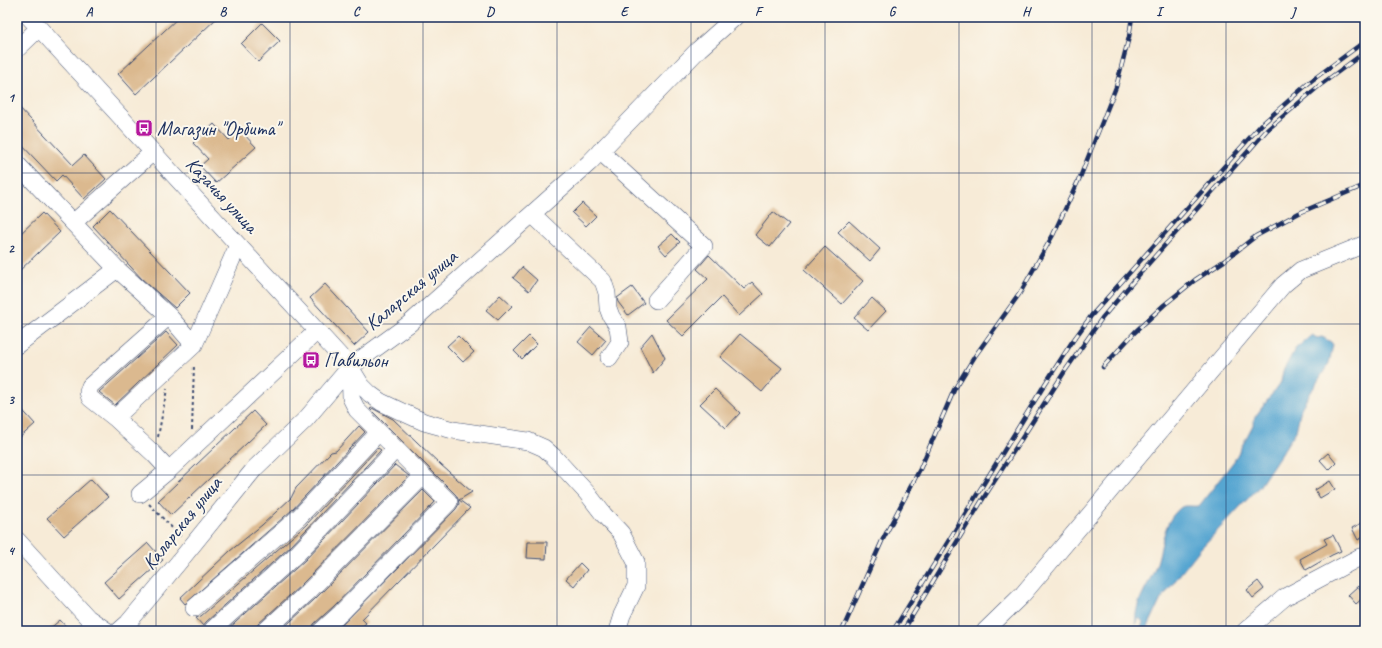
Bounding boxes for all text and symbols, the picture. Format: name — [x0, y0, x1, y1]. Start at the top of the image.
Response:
text: A — [86, 4, 94, 20]
text: B — [220, 4, 228, 20]
text: C — [353, 4, 361, 20]
text: D — [486, 4, 495, 20]
text: E — [621, 4, 630, 20]
text: F — [755, 4, 764, 20]
text: G — [889, 4, 897, 20]
text: H — [1022, 4, 1032, 20]
text: I — [1156, 4, 1165, 20]
text: J — [1290, 4, 1297, 20]
text: 1 — [8, 90, 16, 106]
place label: Магазин "Орбита" — [157, 116, 284, 141]
bus stop icon: Магазин "Орбита" — [134, 118, 154, 138]
street label: Казачья улица — [180, 152, 265, 240]
text: 2 — [8, 241, 15, 257]
street label: Каларская улица — [360, 243, 463, 336]
place label: Павильон — [324, 348, 389, 373]
bus stop icon: Павильон — [301, 350, 321, 370]
text: 3 — [8, 392, 15, 408]
street label: Каларская улица — [137, 470, 228, 575]
text: 4 — [8, 543, 16, 559]

